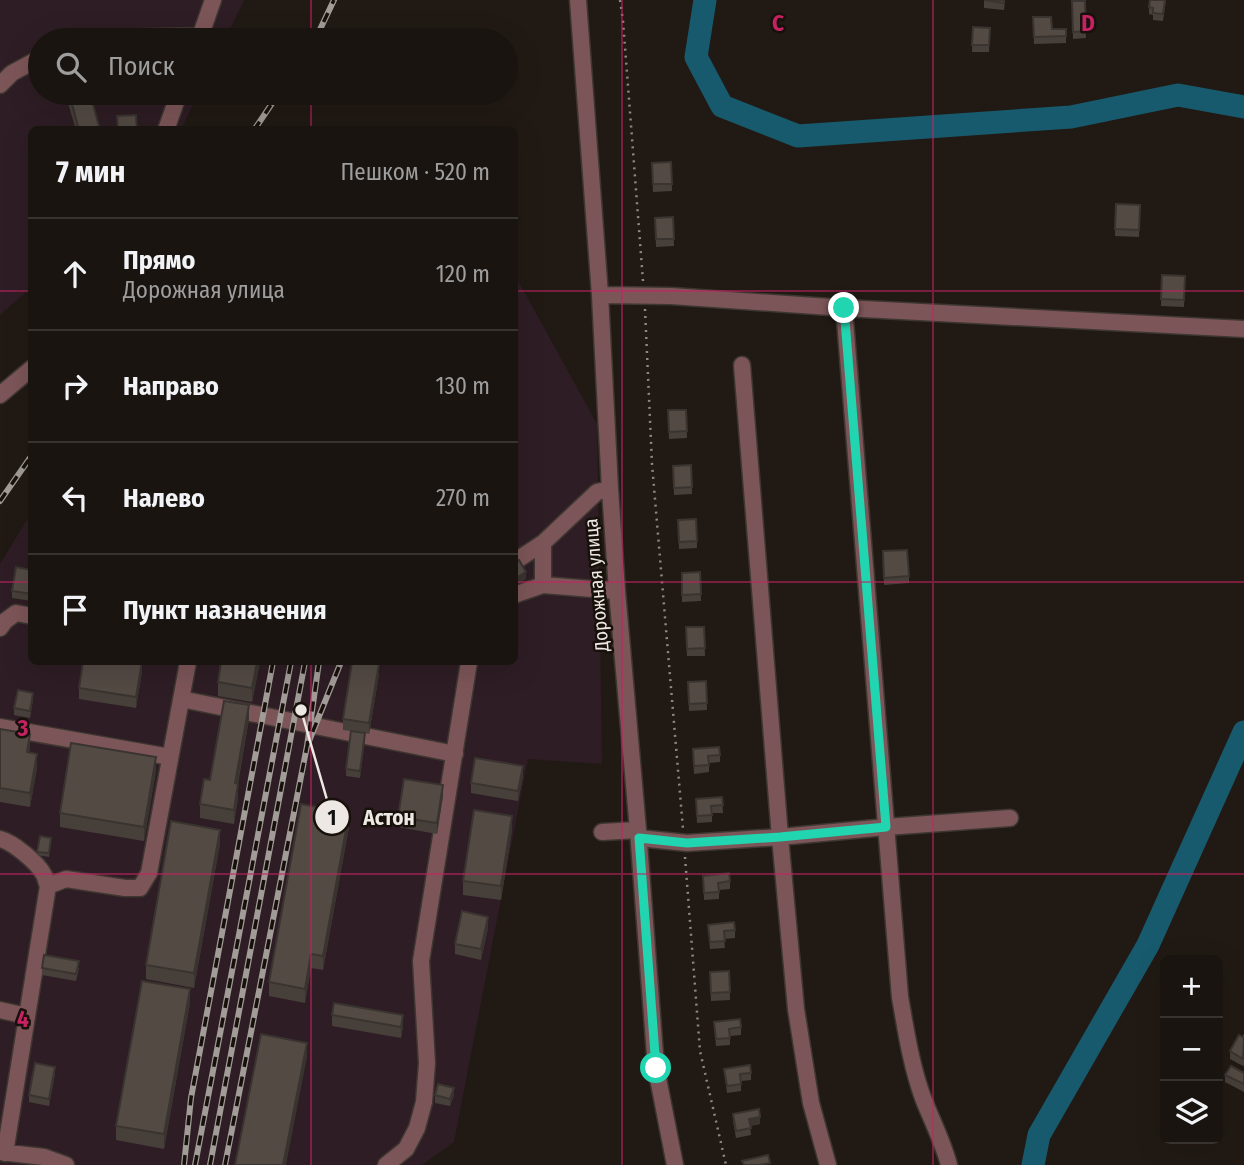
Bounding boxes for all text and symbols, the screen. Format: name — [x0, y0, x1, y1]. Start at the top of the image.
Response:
text: C — [772, 9, 784, 37]
text: D — [1081, 9, 1095, 37]
search box — [28, 28, 518, 105]
icon: search — [52, 48, 90, 86]
text: Поиск — [108, 51, 175, 82]
text: 7 мин — [56, 154, 125, 190]
text: Пешком · 520 m — [340, 158, 490, 186]
text: Прямо — [123, 245, 195, 276]
icon: ahead — [56, 255, 94, 293]
text: 120 m — [436, 260, 490, 288]
text: Дорожная улица — [123, 276, 285, 304]
route end — [828, 292, 859, 323]
icon: right — [56, 367, 94, 405]
text: Направо — [123, 371, 219, 402]
text: 130 m — [436, 372, 490, 400]
icon: left — [56, 479, 94, 517]
text: Налево — [123, 483, 205, 514]
text: 270 m — [436, 484, 490, 512]
street label: Дорожная улица — [579, 517, 614, 653]
icon: arrive — [56, 591, 94, 629]
text: Пункт назначения — [123, 595, 327, 626]
text: 3 — [17, 714, 29, 742]
callout: Астон — [314, 796, 429, 838]
text: 1 — [328, 805, 336, 831]
text: Астон — [362, 805, 415, 831]
map controls — [1160, 955, 1223, 1144]
button: + — [1160, 955, 1223, 1018]
text: 4 — [17, 1005, 29, 1033]
button: − — [1160, 1018, 1223, 1081]
route start — [640, 1052, 671, 1083]
button: layers — [1160, 1081, 1223, 1144]

